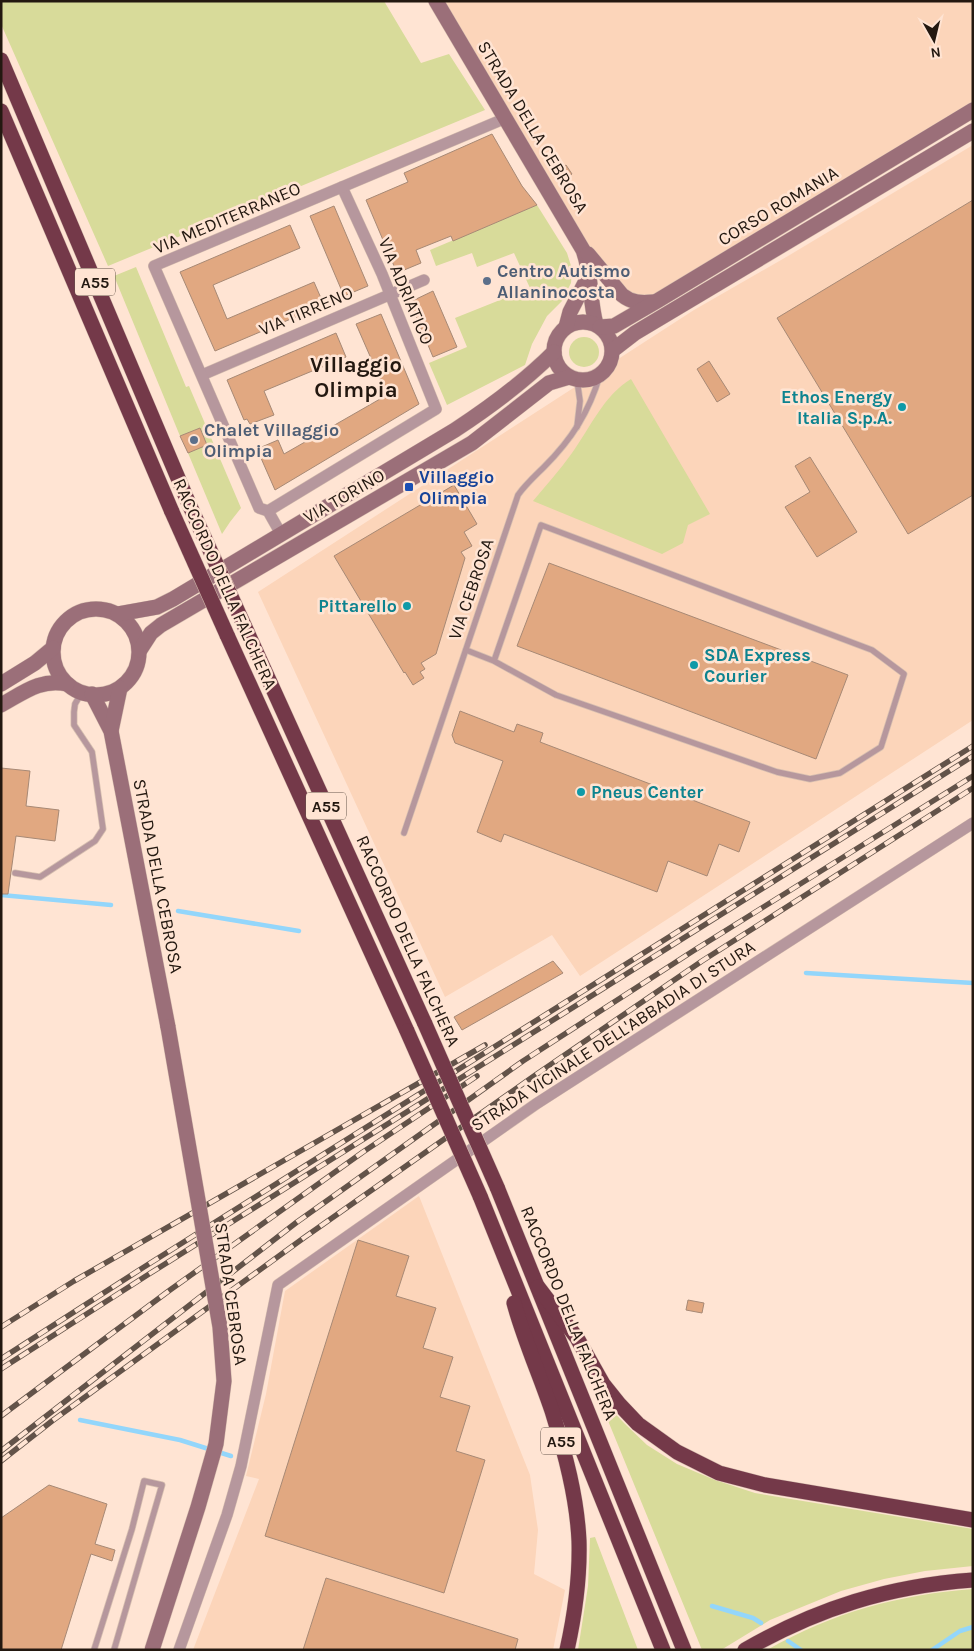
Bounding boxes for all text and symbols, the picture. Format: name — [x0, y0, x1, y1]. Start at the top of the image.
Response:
north arrow — [909, 15, 959, 65]
street label: STRADA DELLA CEBROSA — [473, 37, 593, 217]
text: N — [930, 43, 942, 61]
street label: CORSO ROMANIA — [714, 161, 842, 251]
street label: VIA MEDITERRANEO — [150, 177, 304, 259]
street label: VIA ADRIATICO — [374, 234, 438, 348]
place label: Centro Autismo Allaninocosta — [497, 260, 630, 303]
road number: A55 — [75, 268, 115, 296]
marker: Centro Autismo Allaninocosta — [481, 275, 493, 287]
street label: VIA TIRRENO — [256, 281, 356, 341]
district label: Villaggio Olimpia — [310, 352, 402, 403]
place label: Ethos Energy Italia S.p.A. — [781, 386, 892, 429]
marker: Ethos Energy Italia S.p.A. — [896, 401, 908, 413]
place label: Chalet Villaggio Olimpia — [204, 419, 339, 462]
marker: Chalet Villaggio Olimpia — [188, 434, 200, 446]
street label: VIA TORINO — [299, 464, 389, 528]
place label: Villaggio Olimpia — [419, 466, 494, 509]
street label: RACCORDO DELLA FALCHERA — [168, 475, 282, 693]
marker: Villaggio Olimpia — [403, 481, 415, 493]
street label: VIA CEBROSA — [443, 535, 499, 643]
place label: Pittarello — [318, 595, 397, 617]
marker: Pittarello — [401, 600, 413, 612]
place label: SDA Express Courier — [704, 644, 811, 687]
marker: SDA Express Courier — [688, 659, 700, 671]
street label: STRADA DELLA CEBROSA — [128, 777, 188, 975]
place label: Pneus Center — [591, 781, 703, 803]
marker: Pneus Center — [575, 786, 587, 798]
road number: A55 — [306, 792, 346, 819]
street label: RACCORDO DELLA FALCHERA — [351, 832, 465, 1050]
street label: STRADA VICINALE DELL'ABBADIA DI STURA — [467, 936, 759, 1136]
street label: RACCORDO DELLA FALCHERA — [516, 1203, 622, 1423]
street label: STRADA CEBROSA — [210, 1221, 252, 1367]
road number: A55 — [541, 1428, 581, 1454]

